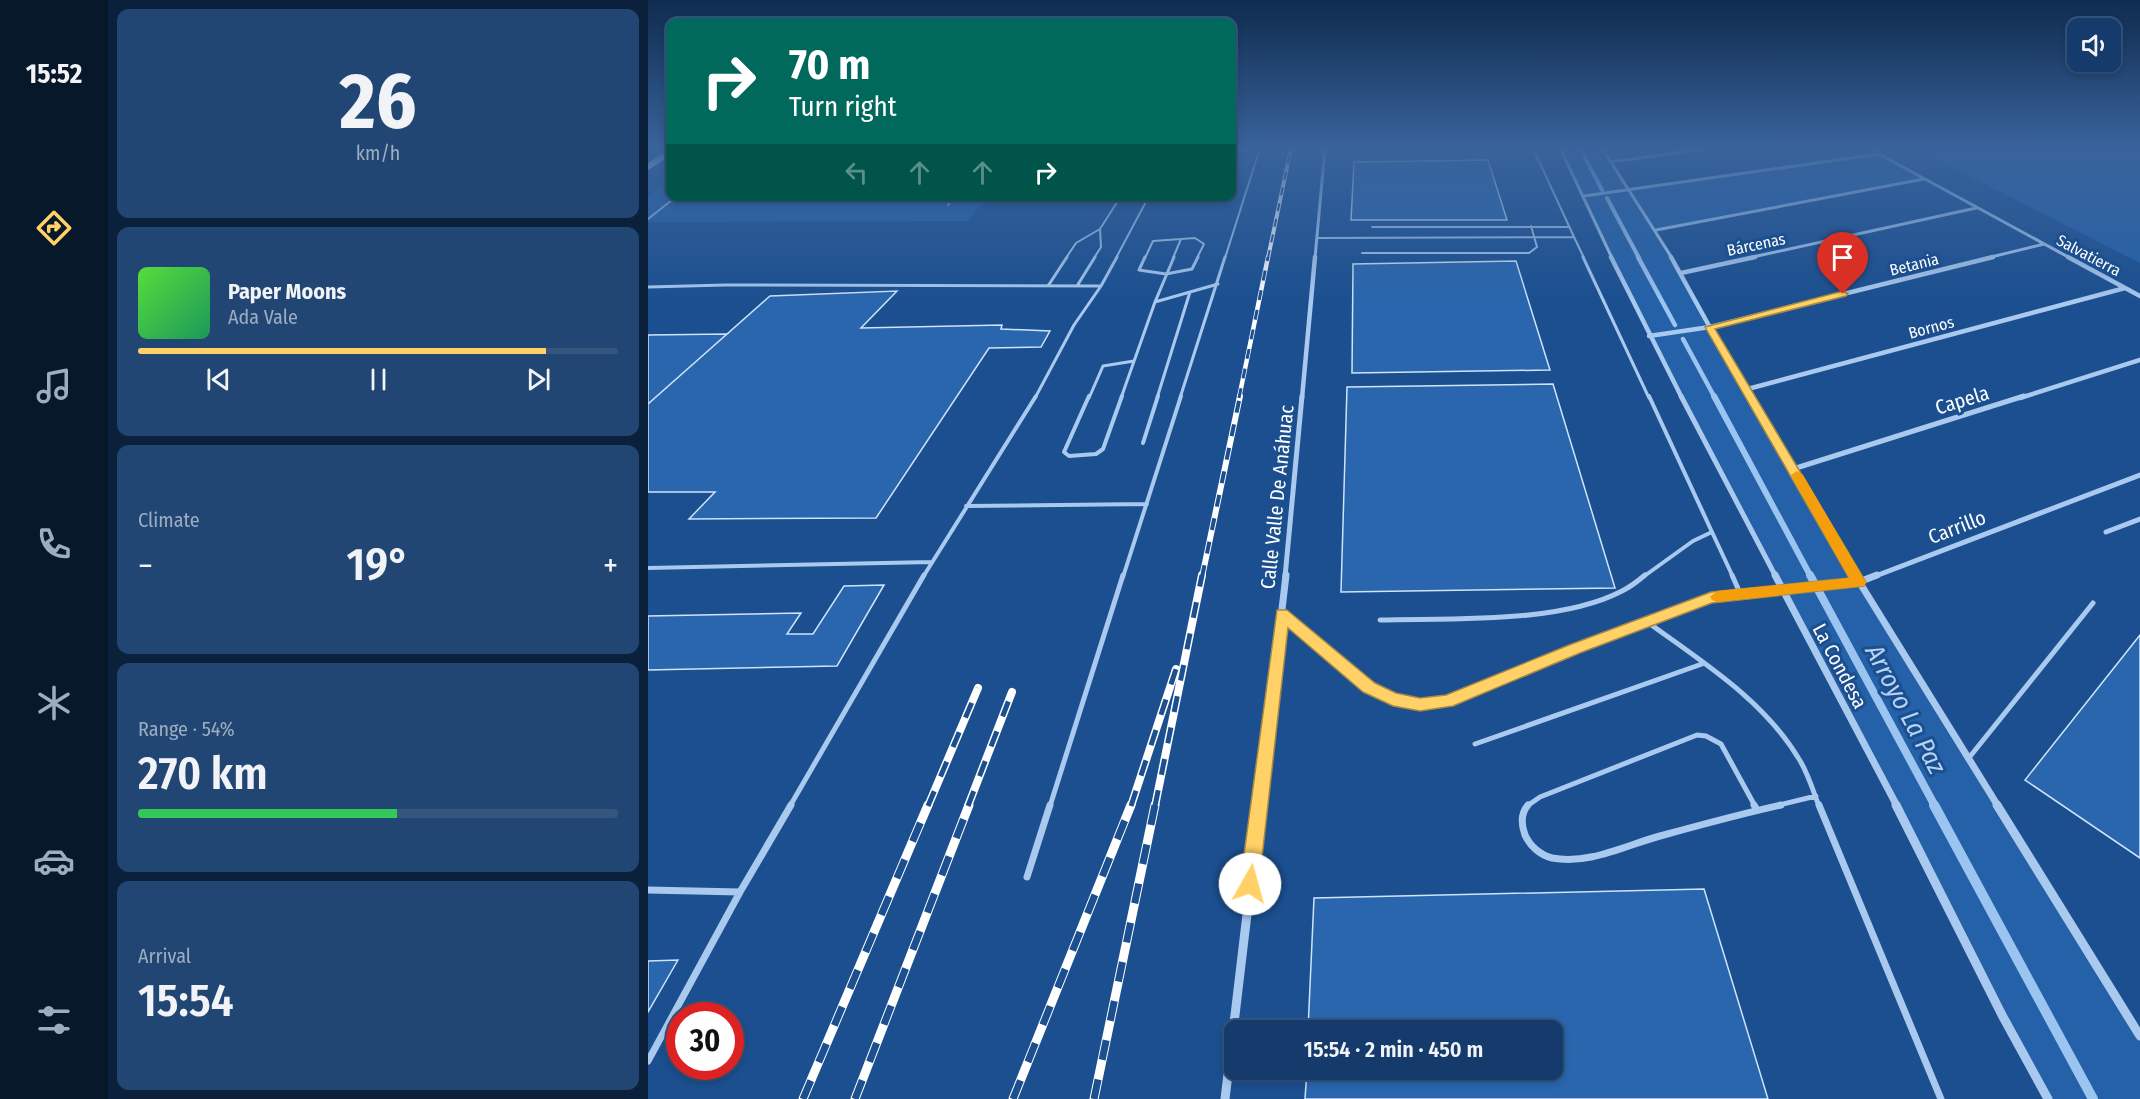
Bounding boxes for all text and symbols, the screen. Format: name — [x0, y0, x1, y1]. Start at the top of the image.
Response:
map controls — [2067, 18, 2121, 72]
button: sound — [2067, 18, 2121, 72]
text: 70 m — [789, 40, 870, 90]
icon: right — [690, 42, 768, 120]
text: 26 — [340, 55, 416, 149]
text: 15:52 — [26, 58, 82, 90]
text: Turn right — [789, 91, 897, 123]
text: km/h — [356, 141, 400, 165]
icon: left — [840, 156, 873, 189]
icon: ahead — [903, 156, 936, 189]
icon: ahead — [966, 156, 999, 189]
icon: right — [1029, 156, 1062, 189]
icon: directions — [33, 207, 75, 249]
street label: Bárcenas — [1725, 229, 1787, 260]
street label: Salvatierra — [2053, 231, 2124, 280]
pin — [1817, 232, 1868, 294]
icon: arrive — [1826, 241, 1859, 274]
street label: Betania — [1888, 249, 1941, 280]
text: Paper Moons — [228, 278, 346, 305]
text: Ada Vale — [228, 305, 298, 329]
street label: Bornos — [1906, 312, 1956, 343]
icon: previous — [202, 363, 235, 396]
icon: pause — [362, 363, 395, 396]
icon: next — [522, 363, 555, 396]
icon: music — [33, 365, 75, 407]
street label: Capela — [1932, 380, 1992, 420]
street label: Calle Valle De Anáhuac — [1255, 403, 1299, 590]
street label: Carrillo — [1925, 505, 1989, 549]
text: Climate — [138, 508, 200, 532]
icon: phone — [33, 523, 75, 565]
text: 19° — [347, 538, 409, 592]
text: − — [138, 546, 153, 586]
text: + — [603, 546, 618, 586]
street label: La Condesa — [1808, 619, 1872, 713]
water label: Arroyo La Paz — [1858, 638, 1953, 780]
icon: climate — [33, 682, 75, 724]
text: Range · 54% — [138, 717, 235, 741]
text: 270 km — [138, 747, 268, 801]
icon: car — [33, 840, 75, 882]
position arrow — [1218, 852, 1282, 916]
text: Arrival — [138, 944, 191, 968]
text: 15:54 — [138, 974, 234, 1028]
icon: filters — [33, 999, 75, 1041]
speed limit sign: 30 — [666, 1002, 744, 1080]
text: 15:54 · 2 min · 450 m — [1304, 1036, 1483, 1063]

